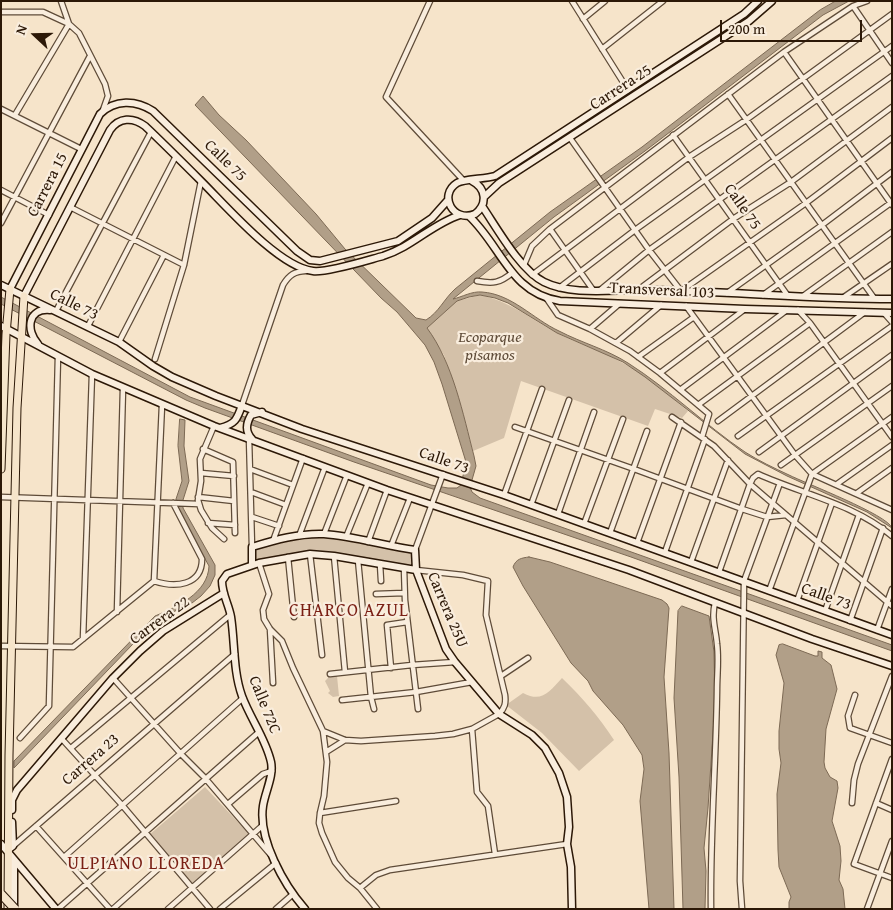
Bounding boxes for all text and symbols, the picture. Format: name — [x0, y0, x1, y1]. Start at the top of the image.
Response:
north arrow — [10, 10, 60, 60]
scale bar — [723, 10, 866, 42]
text: 200 m — [728, 18, 765, 39]
text: N — [10, 22, 32, 38]
street label: Carrera 25 — [587, 61, 655, 115]
street label: Calle 75 — [200, 136, 250, 186]
street label: Carrera 15 — [24, 150, 72, 220]
street label: Calle 75 — [719, 180, 765, 234]
street label: Transversal 103 — [609, 279, 715, 303]
street label: Calle 73 — [47, 285, 101, 325]
park label: Ecoparque pisamos — [458, 328, 522, 366]
street label: Calle 73 — [416, 444, 472, 478]
street label: Carrera 25U — [422, 569, 472, 651]
street label: Calle 73 — [798, 579, 854, 615]
street label: Carrera 22 — [126, 593, 194, 649]
district label: CHARCO AZUL — [288, 600, 410, 622]
street label: Calle 72C — [244, 673, 284, 737]
street label: Carrera 23 — [58, 730, 124, 790]
district label: ULPIANO LLOREDA — [65, 853, 227, 875]

